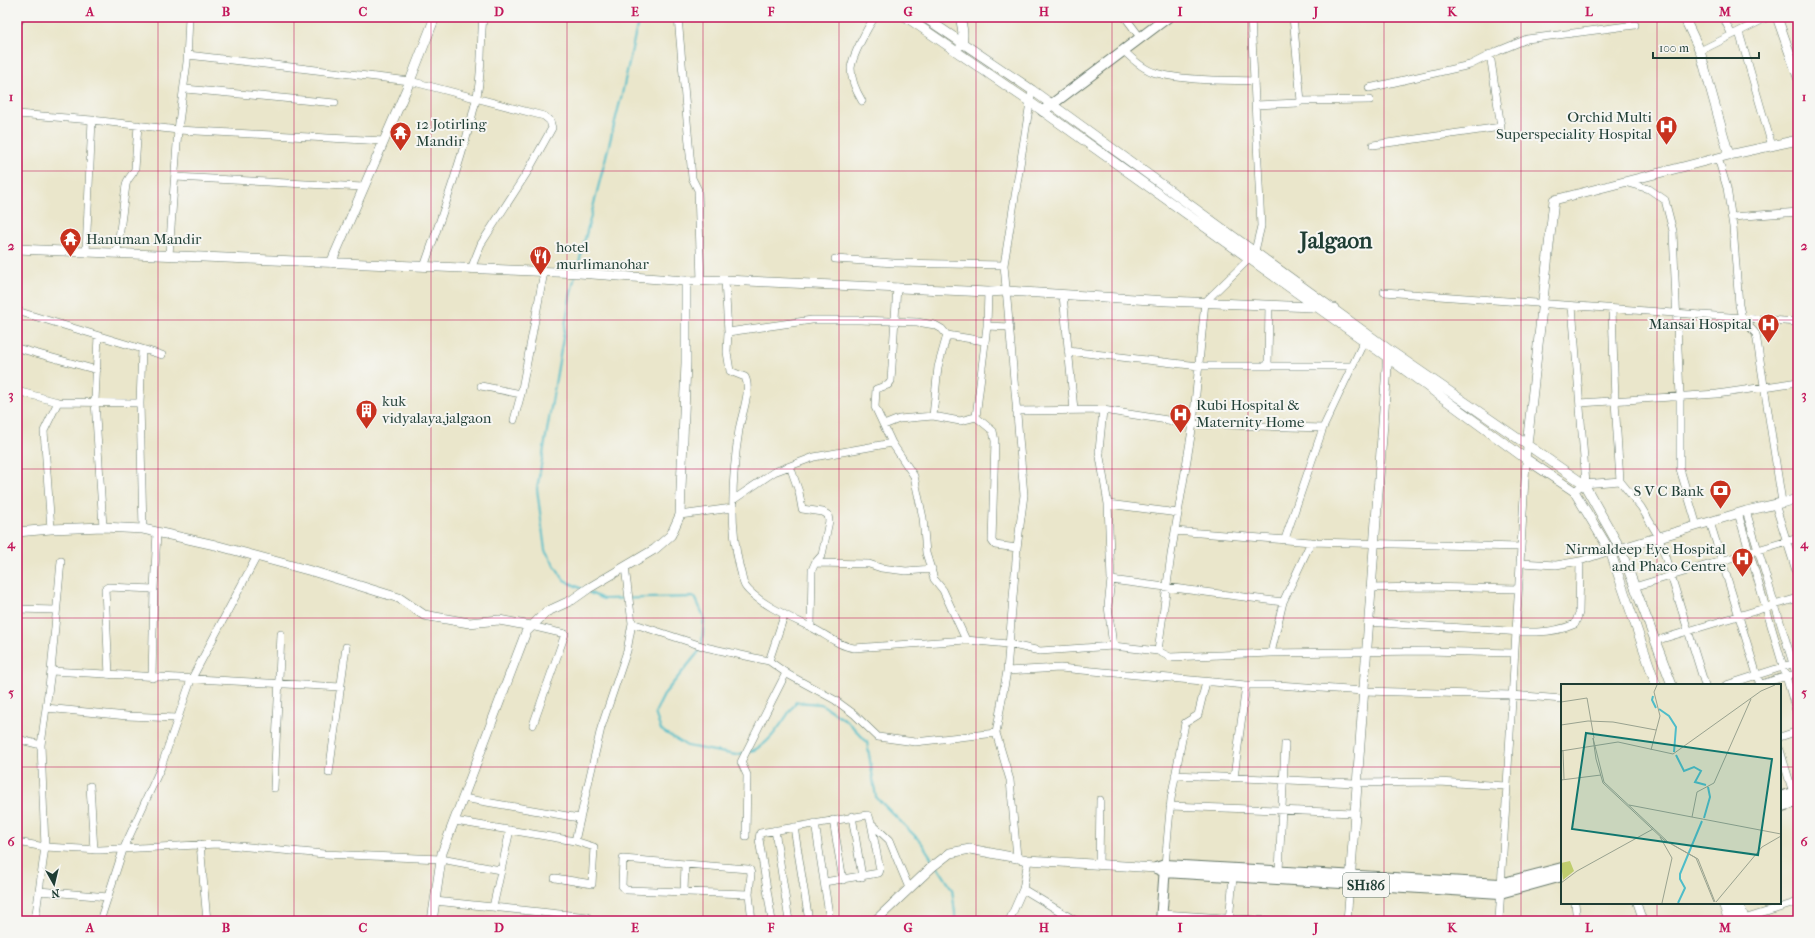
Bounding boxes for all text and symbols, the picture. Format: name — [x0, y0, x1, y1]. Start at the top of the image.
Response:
text: A — [85, 4, 95, 19]
text: B — [222, 4, 231, 19]
text: C — [359, 4, 368, 19]
text: D — [494, 4, 504, 19]
text: E — [631, 4, 639, 19]
text: F — [767, 4, 775, 19]
text: G — [903, 4, 913, 19]
text: H — [1039, 4, 1050, 19]
text: I — [1177, 4, 1183, 19]
text: J — [1312, 4, 1319, 20]
text: K — [1447, 4, 1458, 19]
text: L — [1585, 4, 1594, 19]
text: M — [1718, 4, 1731, 19]
scale bar — [1653, 34, 1759, 60]
text: 100 m — [1659, 41, 1689, 55]
text: 1 — [9, 89, 14, 104]
text: 1 — [1802, 89, 1807, 104]
place label: Orchid Multi Superspeciality Hospital — [1496, 108, 1653, 143]
hospital icon: Orchid Multi Superspeciality Hospital — [1654, 113, 1680, 146]
place label: 12 Jotirling Mandir — [416, 115, 488, 150]
temple icon: 12 Jotirling Mandir — [387, 120, 413, 153]
temple icon: Hanuman Mandir — [58, 226, 84, 259]
district label: Jalgaon — [1298, 227, 1373, 254]
place label: Hanuman Mandir — [86, 230, 202, 248]
text: 2 — [8, 238, 15, 253]
place label: hotel murlimanohar — [556, 238, 650, 273]
text: 2 — [1801, 238, 1808, 253]
restaurant icon: hotel murlimanohar — [527, 243, 553, 276]
hospital icon: Mansai Hospital — [1755, 311, 1781, 344]
place label: Mansai Hospital — [1649, 315, 1752, 333]
text: 3 — [8, 387, 14, 403]
text: 3 — [1801, 387, 1807, 403]
place label: kuk vidyalaya,jalgaon — [382, 392, 492, 427]
place label: Rubi Hospital & Maternity Home — [1196, 396, 1305, 431]
building icon: kuk vidyalaya,jalgaon — [354, 397, 380, 430]
hospital icon: Rubi Hospital & Maternity Home — [1167, 401, 1193, 434]
bank icon: S V C Bank — [1707, 478, 1733, 511]
place label: S V C Bank — [1634, 482, 1704, 500]
text: 4 — [6, 536, 16, 552]
text: 4 — [1799, 536, 1809, 552]
place label: Nirmaldeep Eye Hospital and Phaco Centre — [1565, 540, 1727, 575]
hospital icon: Nirmaldeep Eye Hospital and Phaco Centre — [1729, 545, 1755, 578]
inset map — [1561, 684, 1781, 904]
text: 5 — [8, 685, 14, 700]
text: 5 — [1801, 685, 1807, 700]
text: 6 — [7, 834, 15, 849]
text: 6 — [1800, 834, 1808, 849]
north arrow — [34, 864, 74, 904]
road number: SH186 — [1343, 873, 1389, 897]
text: N — [50, 886, 60, 901]
text: A — [85, 920, 95, 935]
text: B — [222, 920, 231, 935]
text: C — [359, 920, 368, 935]
text: D — [494, 920, 504, 935]
text: E — [631, 920, 639, 935]
text: F — [767, 920, 775, 935]
text: G — [903, 920, 913, 935]
text: H — [1039, 920, 1050, 935]
text: I — [1177, 920, 1183, 935]
text: J — [1312, 920, 1319, 936]
text: K — [1447, 920, 1458, 935]
text: L — [1585, 920, 1594, 935]
text: M — [1718, 920, 1731, 935]

